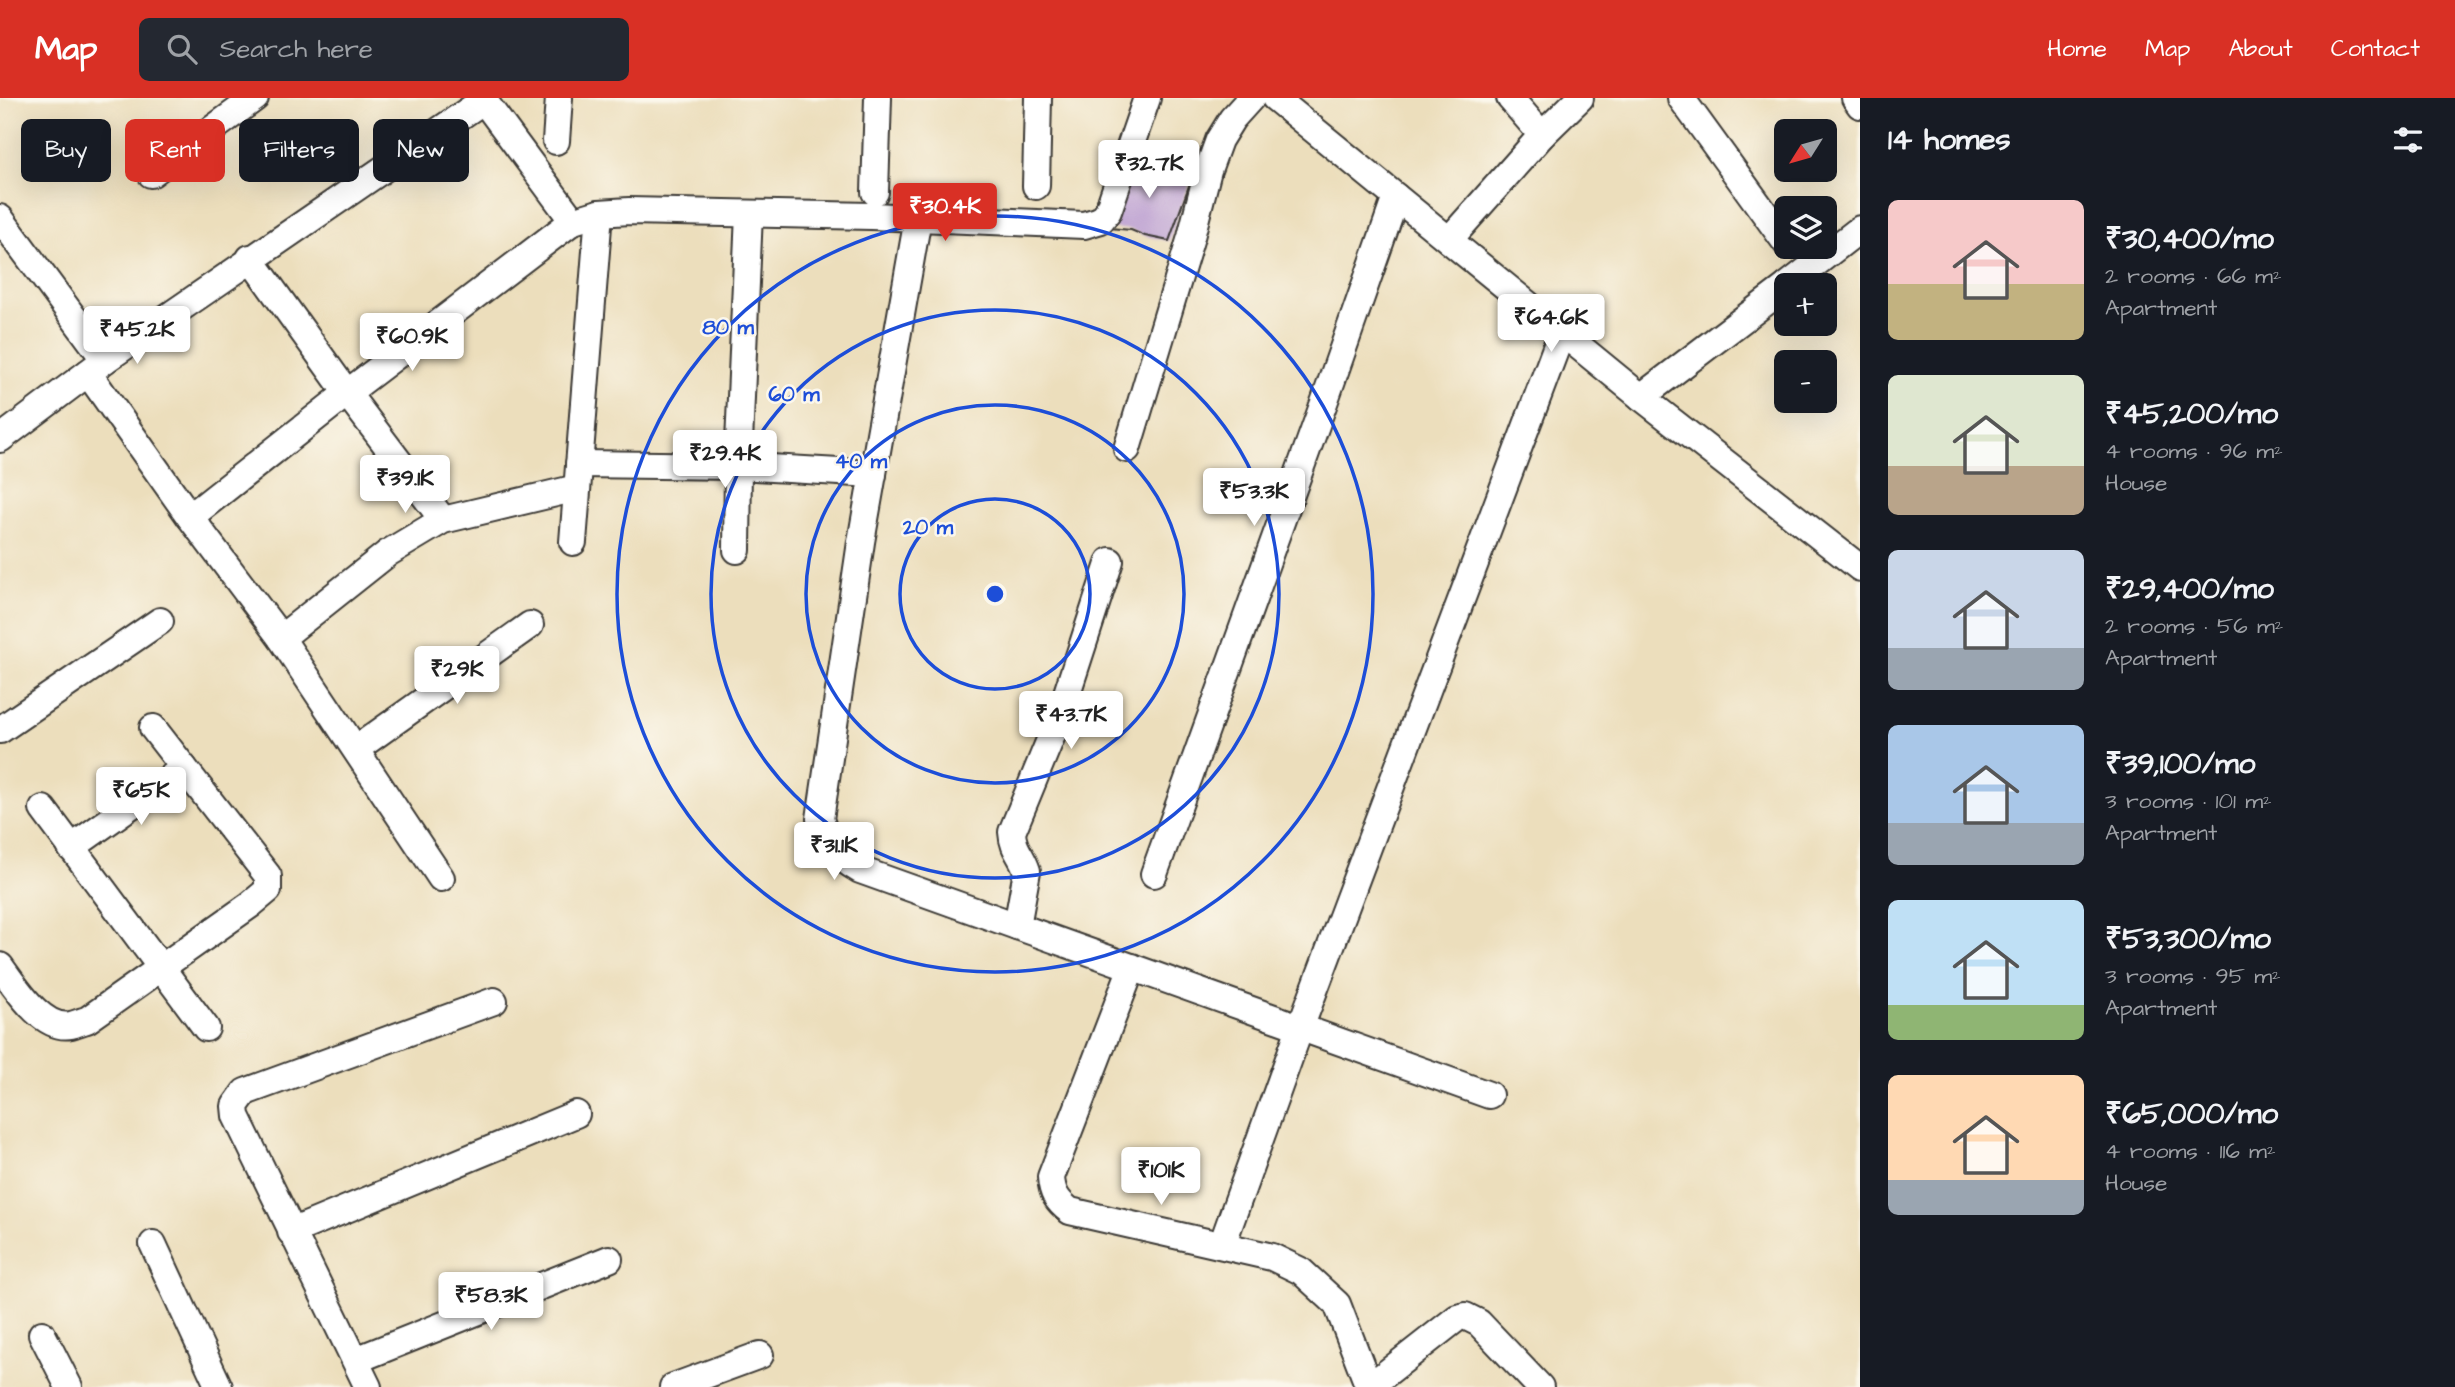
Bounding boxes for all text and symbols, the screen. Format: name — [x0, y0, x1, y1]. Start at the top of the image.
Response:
search box — [139, 18, 629, 81]
text: Map — [35, 26, 97, 72]
icon: search — [163, 30, 201, 68]
text: Search here — [219, 31, 373, 67]
text: Home — [2047, 32, 2107, 66]
text: Map — [2145, 32, 2190, 66]
text: About — [2228, 32, 2293, 66]
text: Contact — [2331, 32, 2420, 66]
chip: Buy — [21, 119, 111, 182]
chip: Rent — [125, 119, 225, 182]
chip: Filters — [239, 119, 359, 182]
chip: New — [373, 119, 469, 182]
north arrow — [1774, 119, 1838, 182]
map controls — [1774, 119, 1837, 413]
text: 14 homes — [1888, 119, 2011, 161]
icon: filters — [2389, 121, 2427, 159]
pin: ₹32.7K — [1092, 140, 1206, 200]
text: ₹32.7K — [1114, 147, 1184, 179]
pin: ₹30.4K — [888, 184, 1002, 243]
text: ₹30.4K — [909, 190, 981, 222]
button: layers — [1774, 196, 1837, 259]
text: ₹30,400/mo — [2105, 218, 2274, 260]
icon: home — [1944, 228, 2028, 312]
text: 2 rooms · 66 m² — [2105, 260, 2282, 292]
button: + — [1774, 273, 1837, 336]
text: Apartment — [2105, 292, 2217, 324]
pin: ₹64.6K — [1494, 294, 1608, 354]
text: ₹64.6K — [1514, 301, 1588, 333]
pin: ₹45.2K — [80, 306, 194, 366]
text: ₹45.2K — [99, 313, 175, 345]
text: 80 m — [702, 313, 754, 342]
pin: ₹60.9K — [355, 314, 469, 373]
text: ₹60.9K — [376, 320, 448, 352]
button: − — [1774, 350, 1837, 413]
text: 60 m — [768, 380, 820, 409]
text: ₹45,200/mo — [2105, 393, 2278, 435]
icon: home — [1944, 403, 2028, 487]
pin: ₹29.4K — [668, 430, 782, 490]
text: 4 rooms · 96 m² — [2105, 435, 2283, 467]
text: ₹29.4K — [689, 437, 761, 469]
text: 40 m — [835, 447, 888, 476]
pin: ₹39.1K — [348, 456, 462, 515]
text: ₹39.1K — [376, 462, 434, 494]
text: House — [2105, 467, 2168, 499]
pin: ₹53.3K — [1197, 468, 1311, 528]
text: ₹53.3K — [1219, 475, 1289, 507]
text: 20 m — [902, 513, 954, 542]
text: ₹29,400/mo — [2105, 568, 2274, 610]
icon: home — [1944, 578, 2028, 662]
centre of rings — [983, 582, 1007, 606]
text: 2 rooms · 56 m² — [2105, 610, 2283, 642]
text: Apartment — [2105, 642, 2217, 674]
pin: ₹29K — [416, 646, 498, 706]
text: ₹29K — [430, 653, 484, 685]
pin: ₹43.7K — [1014, 692, 1128, 751]
text: ₹43.7K — [1035, 698, 1107, 730]
text: ₹39,100/mo — [2105, 743, 2255, 785]
icon: home — [1944, 753, 2028, 837]
pin: ₹65K — [100, 768, 182, 827]
text: ₹65K — [112, 774, 170, 806]
text: 3 rooms · 101 m² — [2105, 785, 2272, 817]
text: Apartment — [2105, 817, 2217, 849]
pin: ₹31.1K — [777, 822, 891, 882]
text: ₹31.1K — [810, 829, 858, 861]
text: ₹53,300/mo — [2105, 918, 2271, 960]
icon: home — [1944, 928, 2028, 1012]
text: 3 rooms · 95 m² — [2105, 960, 2281, 992]
text: Apartment — [2105, 992, 2217, 1024]
text: ₹65,000/mo — [2105, 1093, 2278, 1135]
icon: home — [1944, 1103, 2028, 1187]
text: 4 rooms · 116 m² — [2105, 1135, 2276, 1167]
pin: ₹101K — [1112, 1148, 1210, 1207]
text: ₹101K — [1137, 1154, 1185, 1186]
text: House — [2105, 1167, 2168, 1199]
pin: ₹58.3K — [434, 1272, 548, 1332]
text: ₹58.3K — [454, 1279, 528, 1311]

